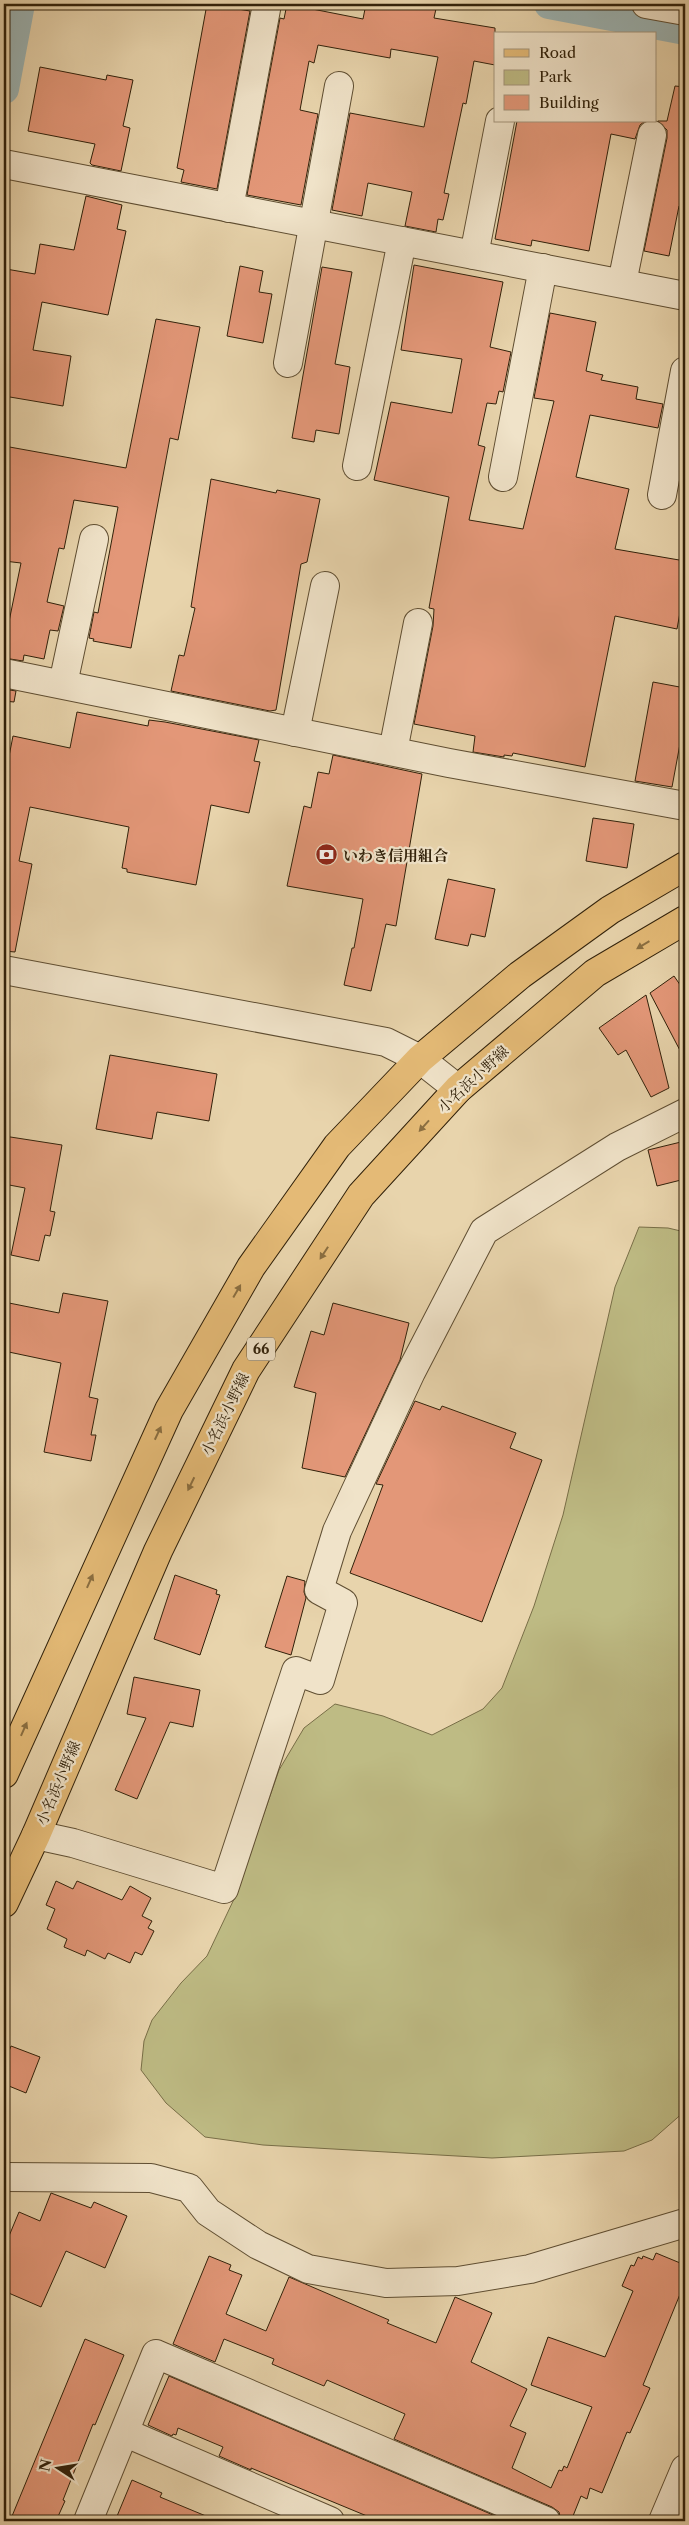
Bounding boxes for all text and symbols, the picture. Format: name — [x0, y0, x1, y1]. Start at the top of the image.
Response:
legend — [494, 32, 656, 122]
text: Road — [539, 43, 576, 62]
text: Park — [539, 67, 573, 86]
text: Building — [539, 93, 599, 112]
bank icon: いわき信用組合 — [315, 843, 339, 867]
place label: いわき信用組合 — [343, 846, 448, 865]
one-way arrow — [637, 941, 650, 950]
street label: 小名浜小野線 — [434, 1041, 512, 1117]
one-way arrow — [419, 1119, 430, 1132]
one-way arrow — [319, 1246, 329, 1259]
one-way arrow — [232, 1285, 241, 1298]
road number: 66 — [247, 1338, 275, 1360]
street label: 小名浜小野線 — [197, 1369, 253, 1459]
one-way arrow — [155, 1426, 163, 1440]
one-way arrow — [186, 1477, 194, 1491]
one-way arrow — [87, 1574, 95, 1588]
one-way arrow — [20, 1722, 28, 1736]
street label: 小名浜小野線 — [32, 1738, 84, 1828]
north arrow — [32, 2442, 82, 2492]
text: N — [35, 2457, 55, 2473]

